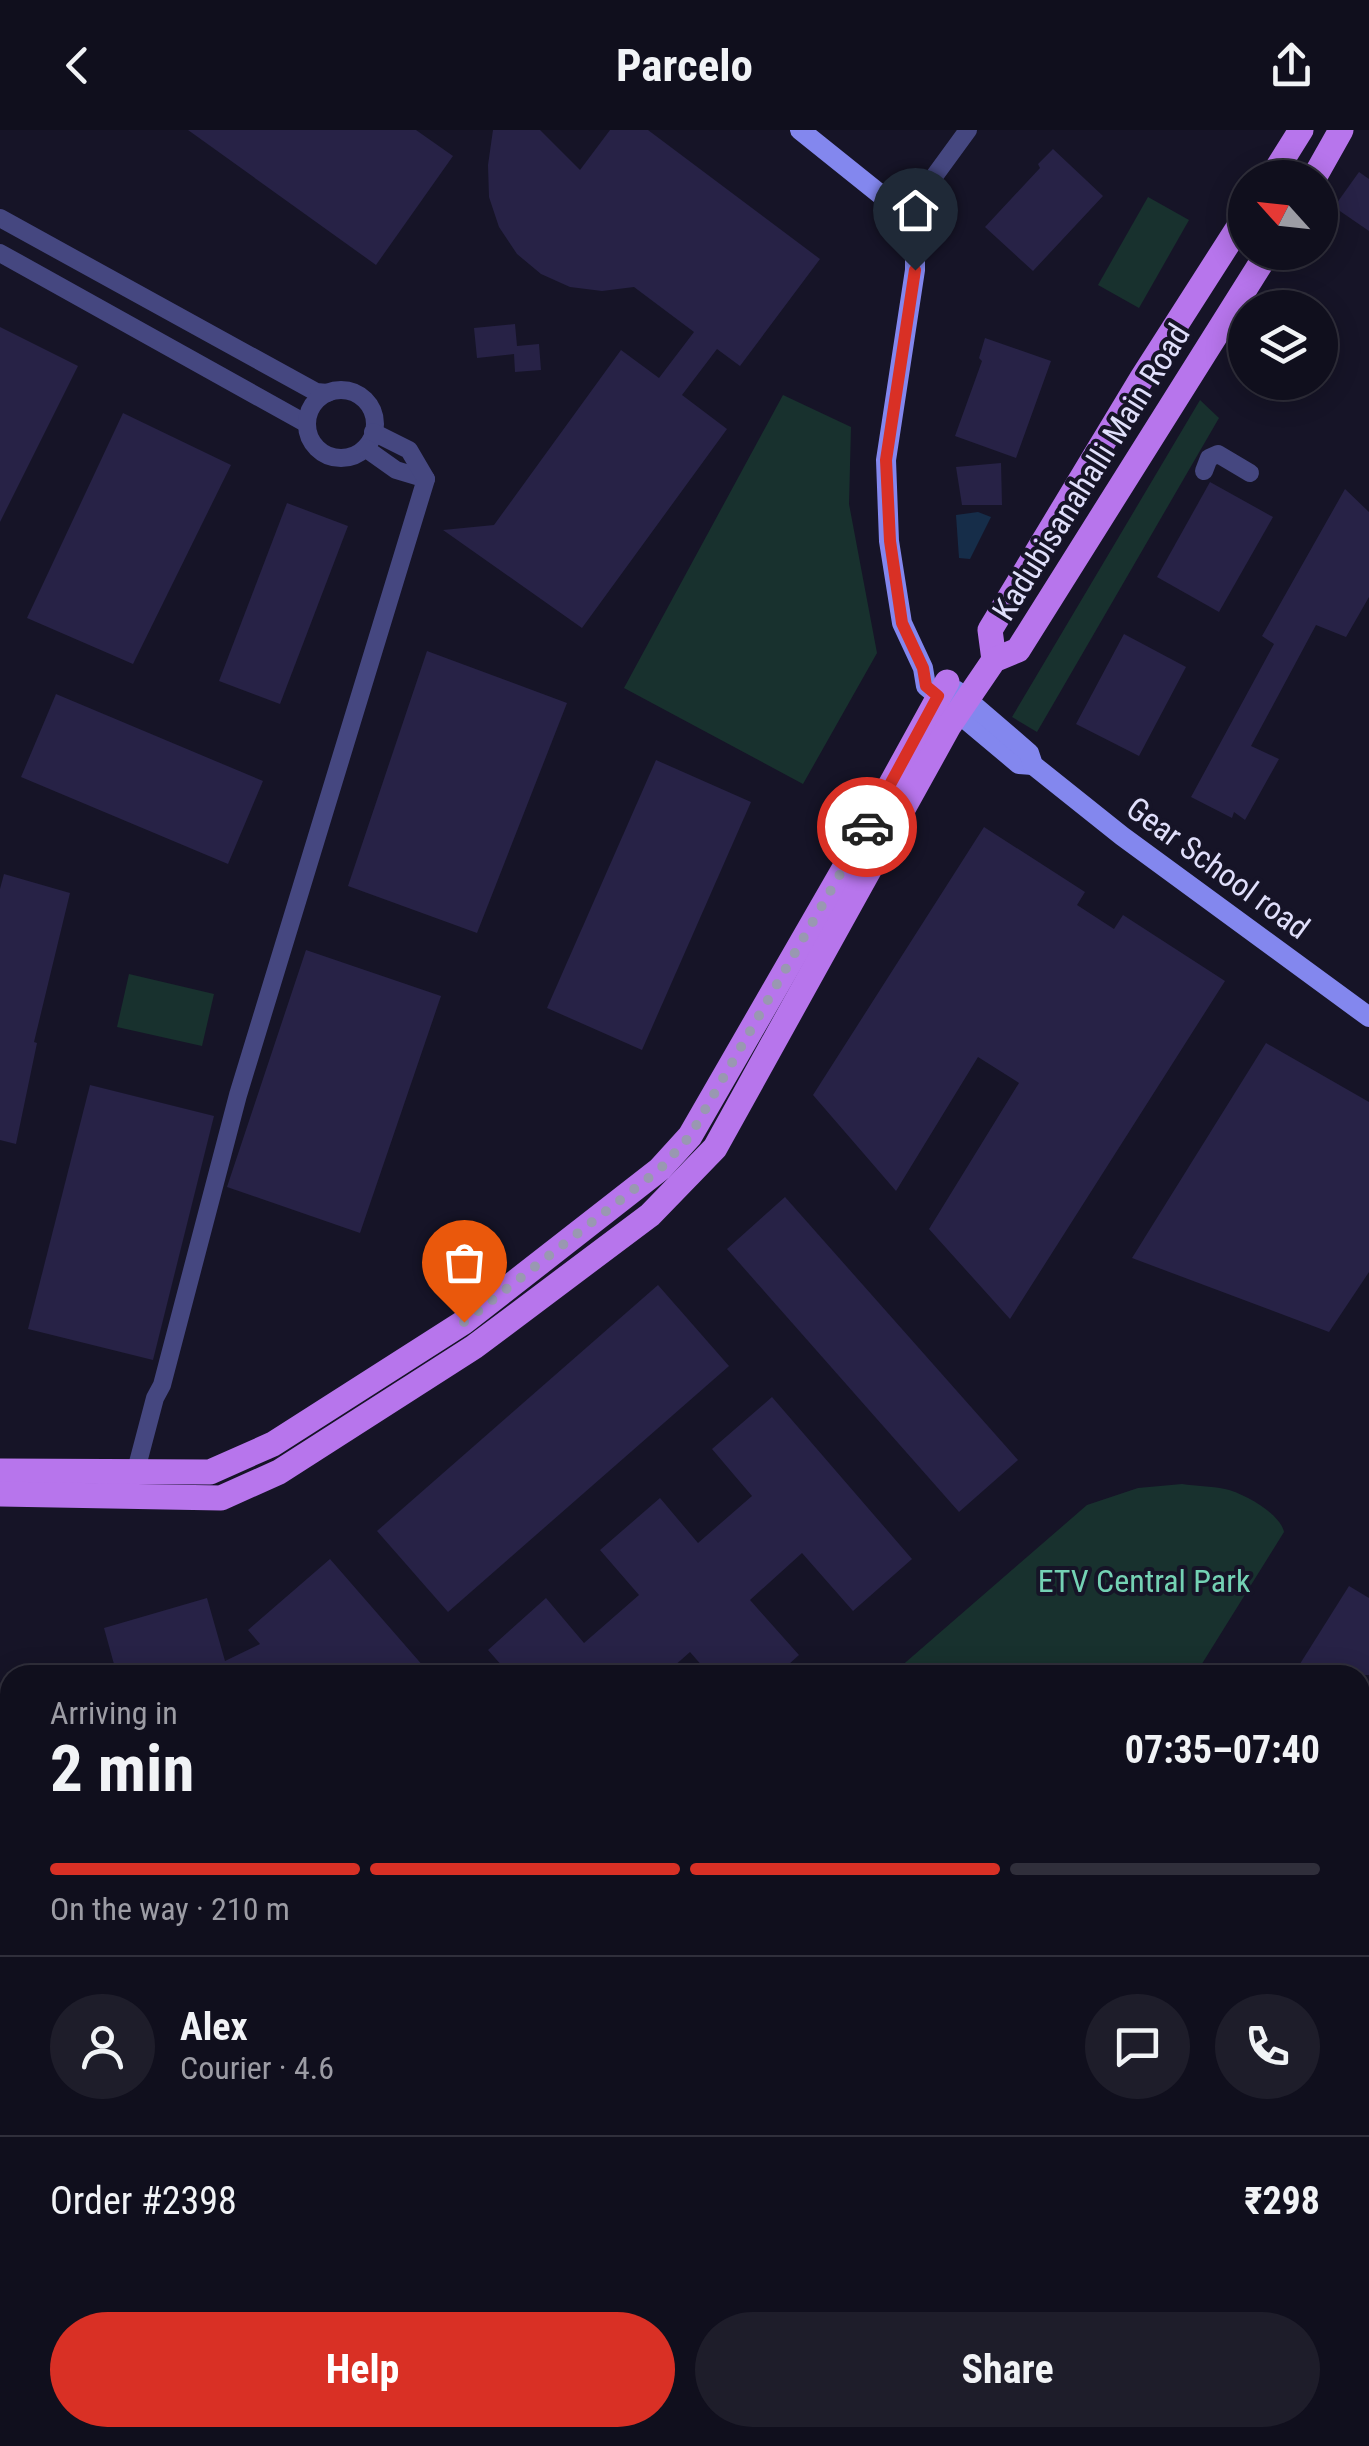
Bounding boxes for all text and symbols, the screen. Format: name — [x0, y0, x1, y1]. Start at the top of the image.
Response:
icon: back — [50, 38, 105, 93]
icon: share — [1264, 38, 1319, 93]
text: Parcelo — [616, 39, 753, 92]
north arrow — [1228, 160, 1338, 270]
map controls — [1228, 160, 1338, 400]
pin — [873, 168, 958, 271]
icon: home — [888, 183, 943, 238]
button: layers — [1228, 290, 1338, 400]
street label: Kadubisanahalli Main Road — [984, 317, 1198, 627]
courier — [817, 777, 917, 877]
street label: Gear School road — [1119, 789, 1317, 947]
icon: car — [840, 800, 895, 855]
pin — [422, 1220, 507, 1323]
icon: bag — [437, 1235, 492, 1290]
park label: ETV Central Park — [1038, 1562, 1251, 1600]
text: Arriving in — [50, 1694, 178, 1732]
text: 07:35–07:40 — [1125, 1728, 1320, 1772]
text: 2 min — [50, 1731, 194, 1807]
text: On the way · 210 m — [50, 1890, 290, 1928]
button: person — [50, 1994, 155, 2099]
button: chat — [1085, 1994, 1190, 2099]
button: phone — [1215, 1994, 1320, 2099]
text: Alex — [180, 2005, 248, 2049]
text: Courier · 4.6 — [180, 2049, 334, 2087]
text: Order #2398 — [50, 2179, 237, 2223]
text: ₹298 — [1244, 2179, 1320, 2223]
button: Help — [50, 2312, 675, 2427]
button: Share — [695, 2312, 1320, 2427]

